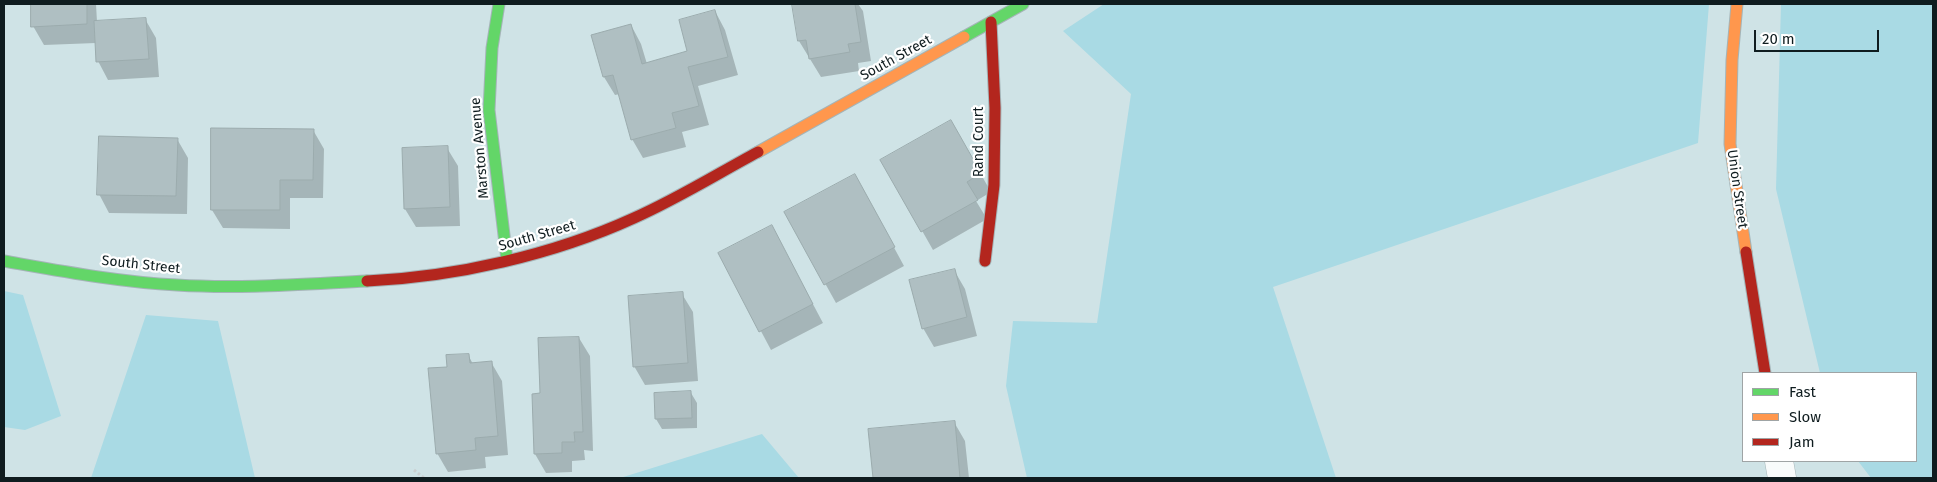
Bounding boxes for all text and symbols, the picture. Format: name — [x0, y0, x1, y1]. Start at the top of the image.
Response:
scale bar — [1757, 20, 1882, 52]
text: 20 m — [1762, 30, 1795, 48]
street label: South Street — [857, 32, 935, 84]
street label: Marston Avenue — [467, 97, 493, 199]
street label: Rand Court — [971, 107, 987, 177]
street label: Union Street — [1723, 148, 1751, 230]
street label: South Street — [497, 217, 577, 255]
street label: South Street — [101, 253, 181, 277]
legend — [1742, 372, 1917, 462]
text: Fast — [1789, 383, 1816, 401]
text: Slow — [1789, 408, 1821, 426]
text: Jam — [1789, 433, 1815, 451]

